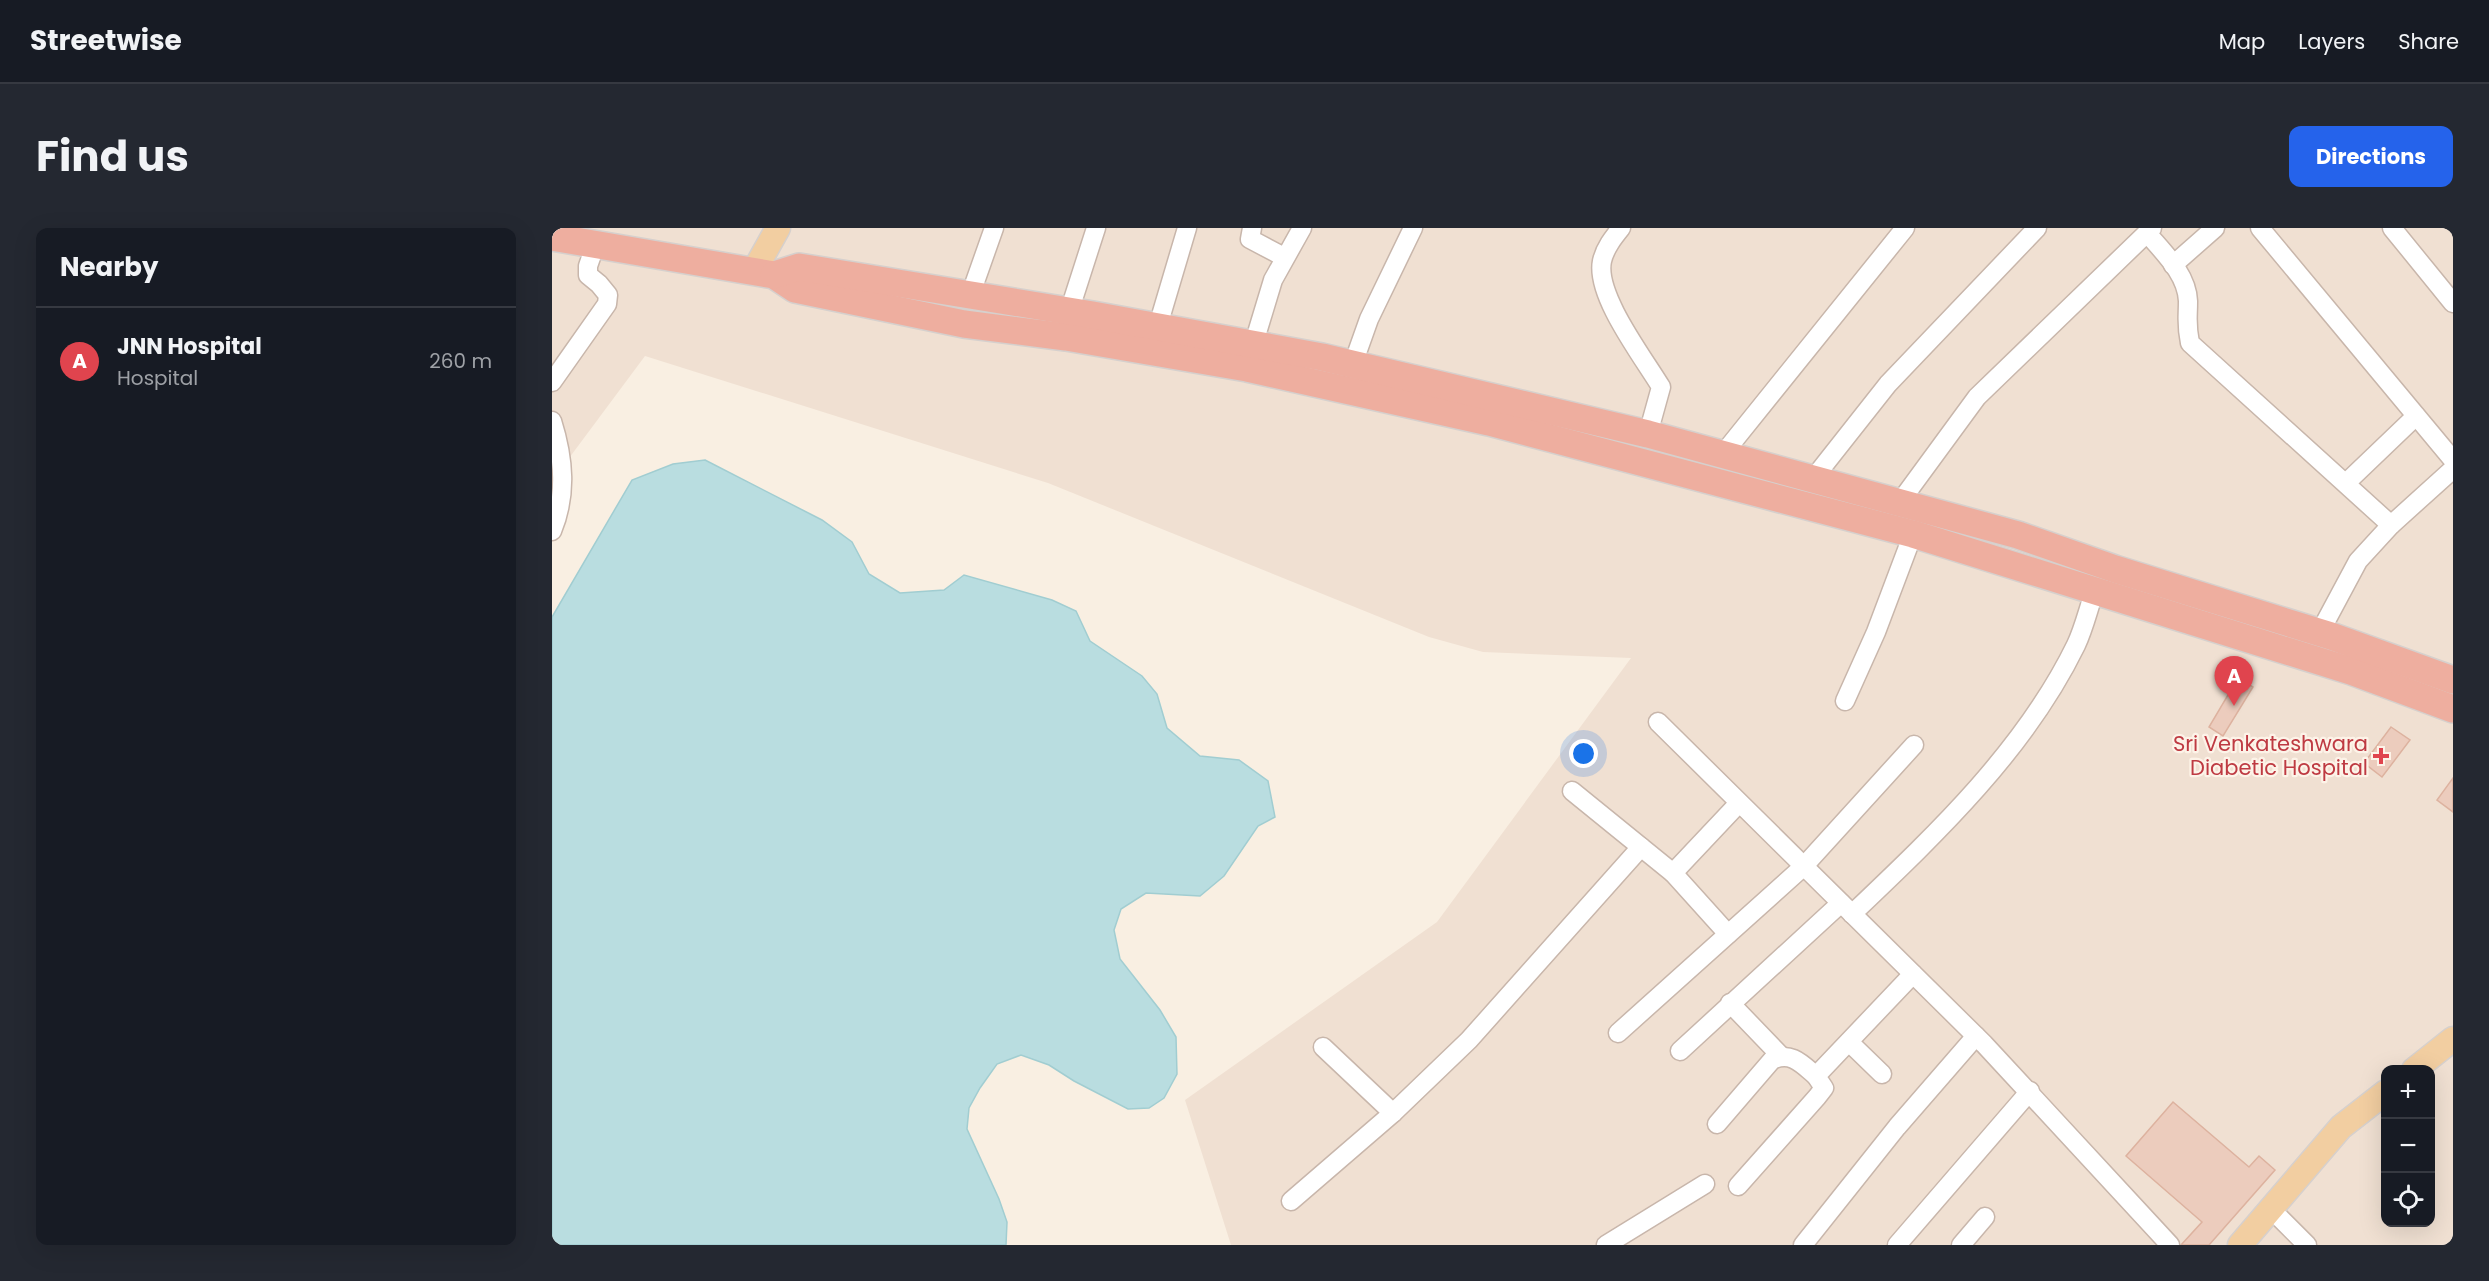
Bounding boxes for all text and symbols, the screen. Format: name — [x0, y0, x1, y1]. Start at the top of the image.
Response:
text: Streetwise — [30, 21, 182, 60]
text: Map — [2219, 27, 2265, 56]
text: Layers — [2298, 27, 2365, 56]
text: Share — [2398, 27, 2459, 56]
button: Directions — [2289, 126, 2453, 187]
text: Find us — [36, 127, 189, 186]
text: Nearby — [60, 249, 158, 285]
text: JNN Hospital — [117, 331, 262, 362]
text: A — [72, 347, 87, 375]
text: 260 m — [429, 347, 492, 375]
text: Hospital — [117, 364, 198, 392]
pin: A — [2214, 656, 2254, 706]
place label: Sri Venkateshwara Diabetic Hospital — [2173, 729, 2368, 782]
your location — [1569, 739, 1598, 768]
marker: Sri Venkateshwara Diabetic Hospital — [2372, 747, 2390, 765]
map controls — [2381, 1065, 2435, 1227]
button: + — [2381, 1065, 2435, 1119]
button: − — [2381, 1119, 2435, 1173]
button: locate — [2381, 1173, 2435, 1227]

